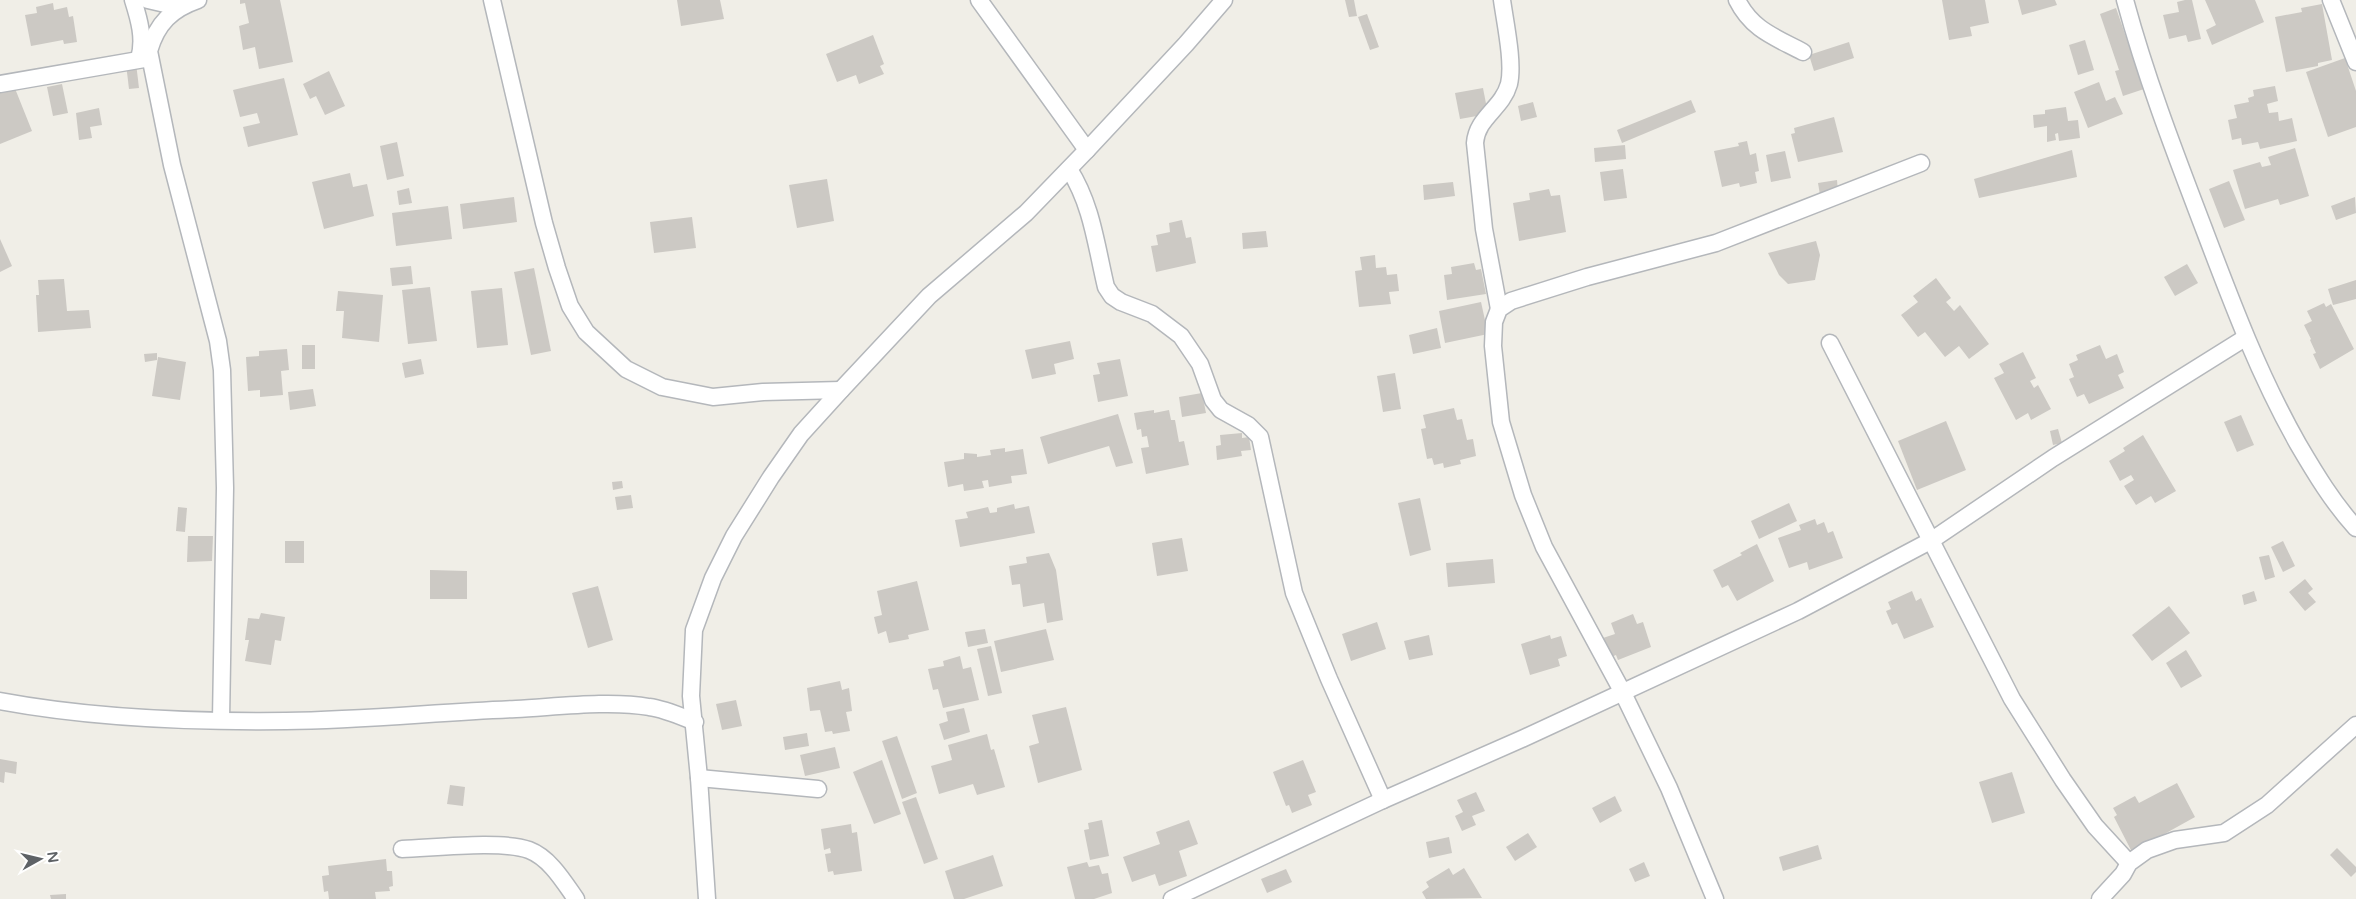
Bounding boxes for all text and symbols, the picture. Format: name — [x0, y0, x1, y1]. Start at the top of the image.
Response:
north arrow — [15, 834, 65, 884]
text: N — [43, 851, 62, 864]

